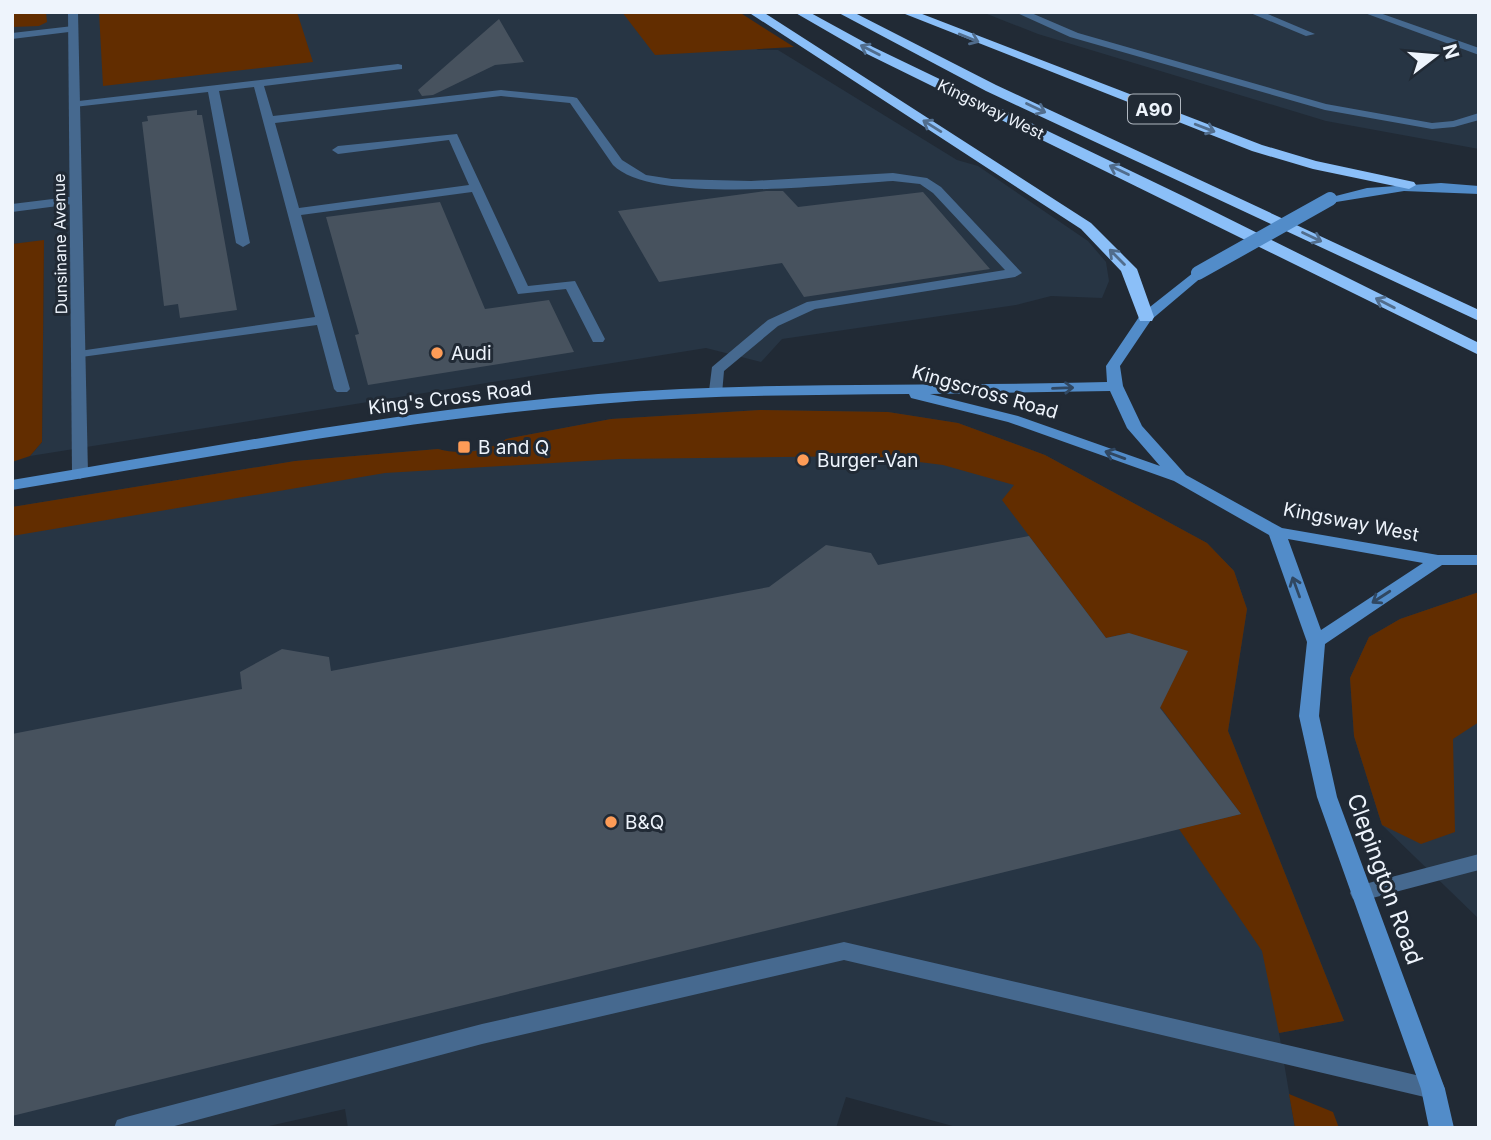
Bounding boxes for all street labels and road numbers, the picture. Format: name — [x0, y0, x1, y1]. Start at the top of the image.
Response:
street label: Kingsway West — [935, 75, 1047, 143]
road number: A90 — [1128, 94, 1180, 124]
street label: Dunsinane Avenue — [49, 173, 71, 315]
street label: Kingscross Road — [909, 360, 1061, 424]
street label: King's Cross Road — [367, 377, 533, 419]
street label: Kingsway West — [1281, 498, 1421, 546]
street label: Clepington Road — [1341, 790, 1429, 968]

